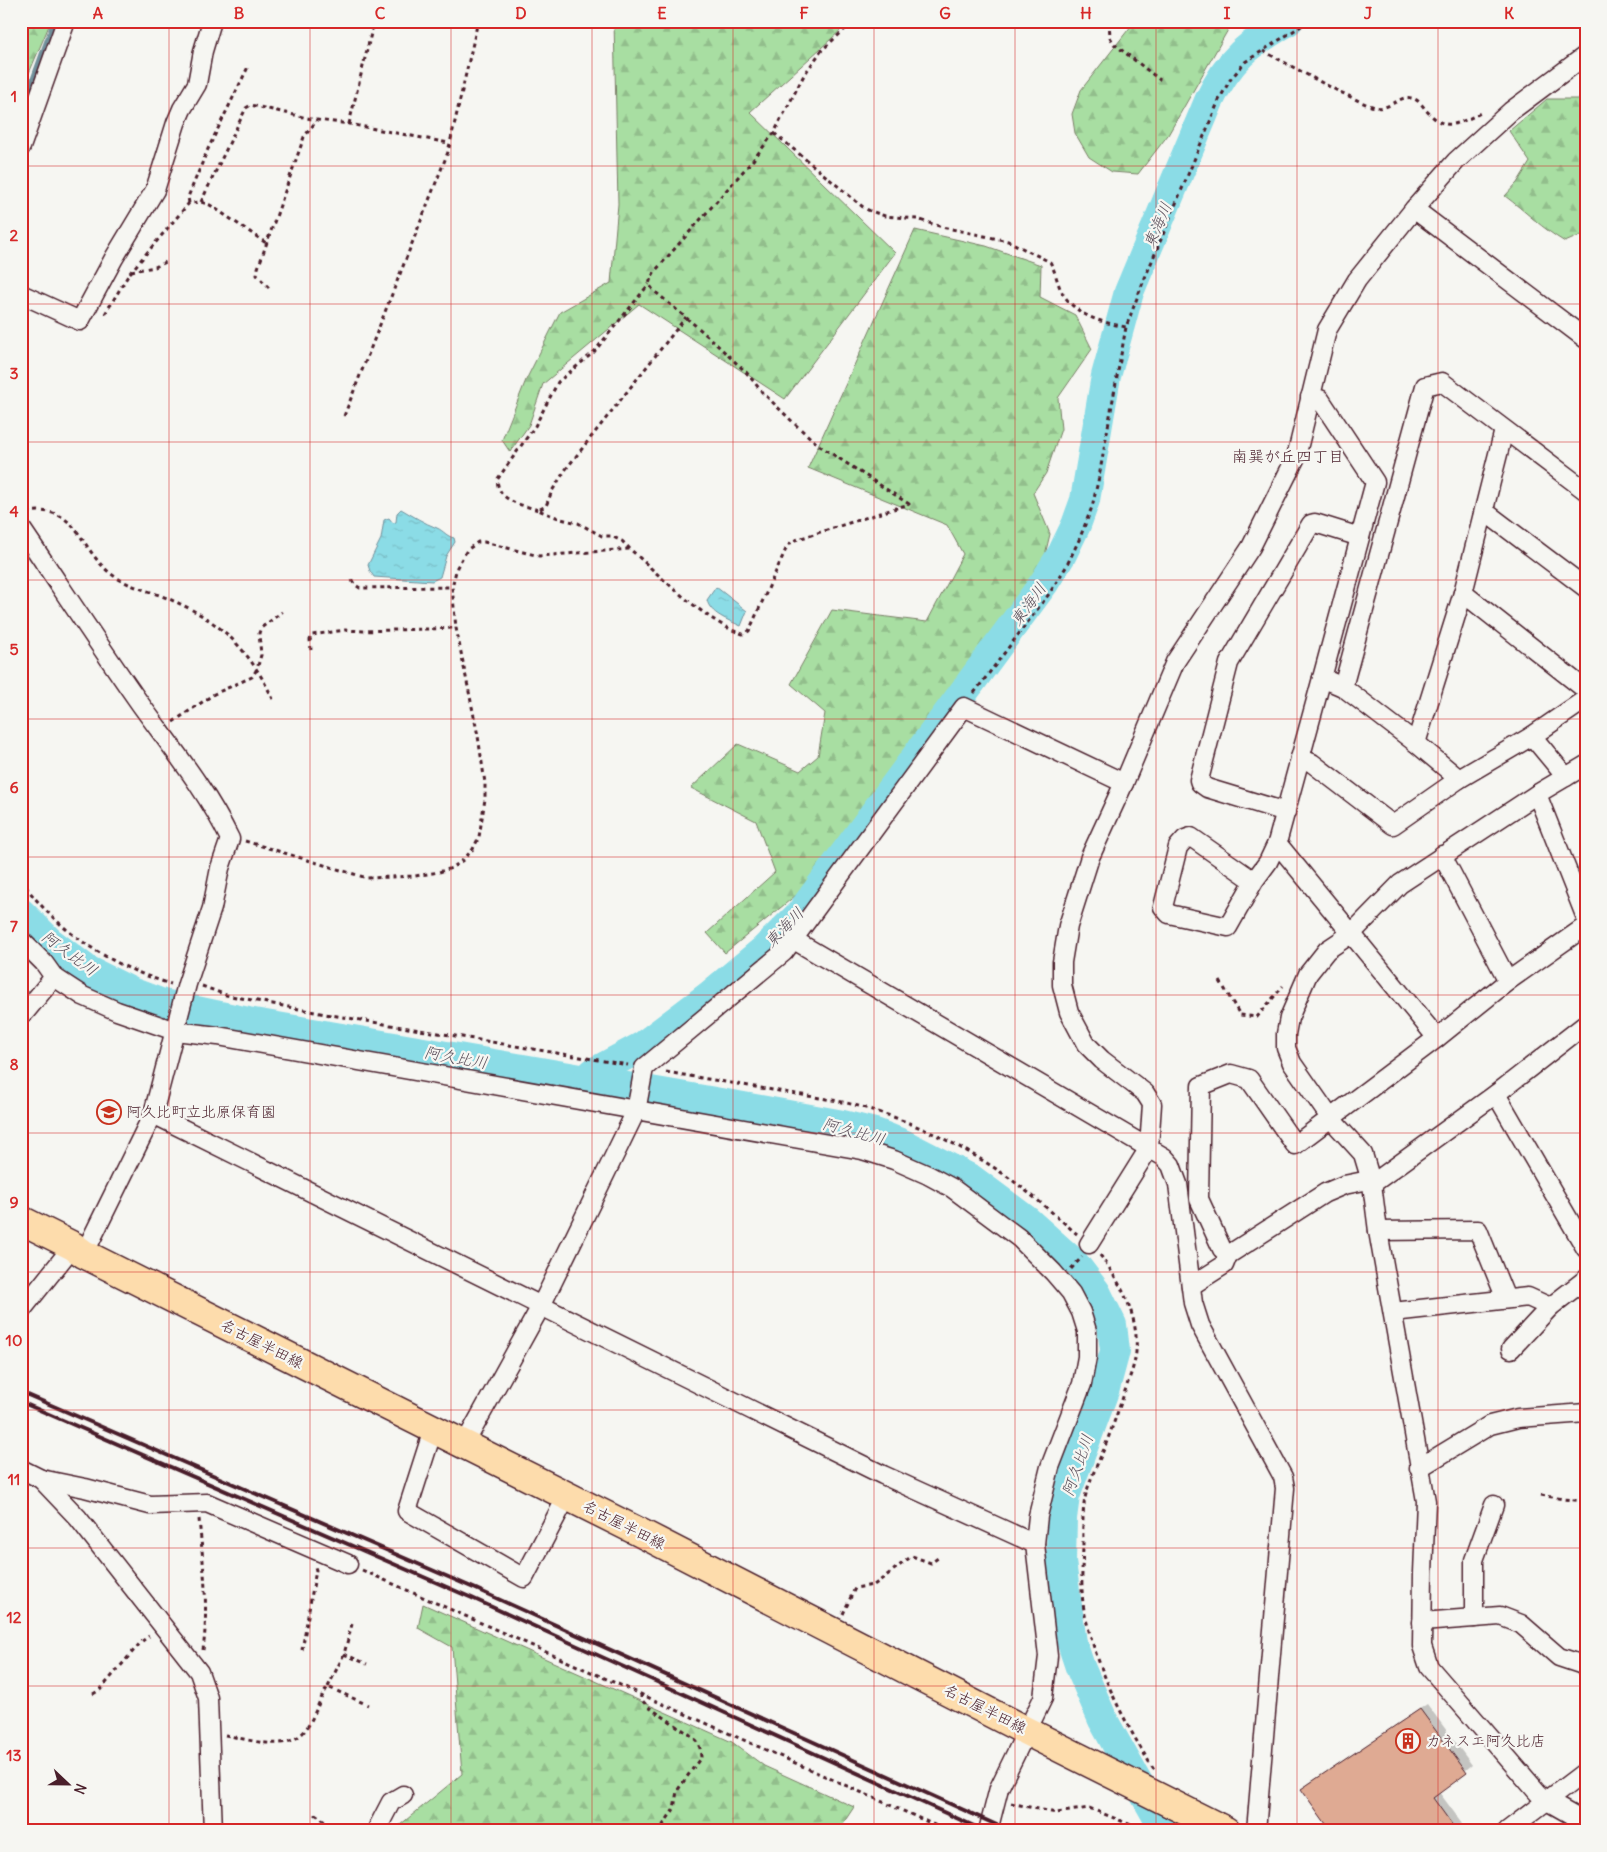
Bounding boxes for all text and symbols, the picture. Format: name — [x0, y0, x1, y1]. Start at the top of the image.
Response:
text: A — [93, 3, 103, 23]
text: B — [234, 3, 245, 23]
text: C — [375, 3, 386, 23]
text: D — [515, 3, 527, 23]
text: E — [657, 3, 667, 23]
text: F — [799, 3, 809, 23]
text: G — [939, 3, 951, 23]
text: H — [1080, 3, 1092, 23]
text: I — [1224, 3, 1231, 23]
text: J — [1364, 3, 1373, 23]
text: K — [1504, 3, 1514, 23]
text: 1 — [11, 86, 17, 106]
water label: 東海川 — [1138, 199, 1176, 251]
text: 2 — [10, 225, 19, 245]
text: 3 — [9, 363, 19, 383]
district label: 南巽が丘四丁目 — [1232, 446, 1344, 466]
text: 4 — [9, 501, 19, 521]
water label: 東海川 — [1006, 579, 1050, 629]
text: 5 — [9, 639, 19, 659]
text: 6 — [9, 777, 19, 797]
water label: 東海川 — [760, 903, 808, 951]
text: 7 — [10, 916, 18, 936]
water label: 阿久比川 — [38, 926, 102, 980]
water label: 阿久比川 — [423, 1042, 489, 1072]
text: 8 — [9, 1054, 19, 1074]
school or university icon: 阿久比町立北原保育園 — [96, 1099, 122, 1125]
place label: 阿久比町立北原保育園 — [126, 1102, 276, 1121]
water label: 阿久比川 — [820, 1113, 888, 1149]
text: 9 — [9, 1192, 19, 1212]
street label: 名古屋半田線 — [218, 1315, 307, 1372]
text: 10 — [6, 1330, 22, 1350]
water label: 阿久比川 — [1057, 1431, 1097, 1499]
text: 11 — [8, 1469, 20, 1489]
street label: 名古屋半田線 — [580, 1496, 669, 1553]
text: 12 — [6, 1607, 22, 1627]
street label: 名古屋半田線 — [941, 1680, 1030, 1737]
building icon: カネスエ阿久比店 — [1395, 1728, 1421, 1754]
place label: カネスエ阿久比店 — [1426, 1731, 1545, 1750]
text: 13 — [6, 1745, 22, 1765]
north arrow — [42, 1760, 92, 1810]
text: N — [70, 1781, 90, 1797]

